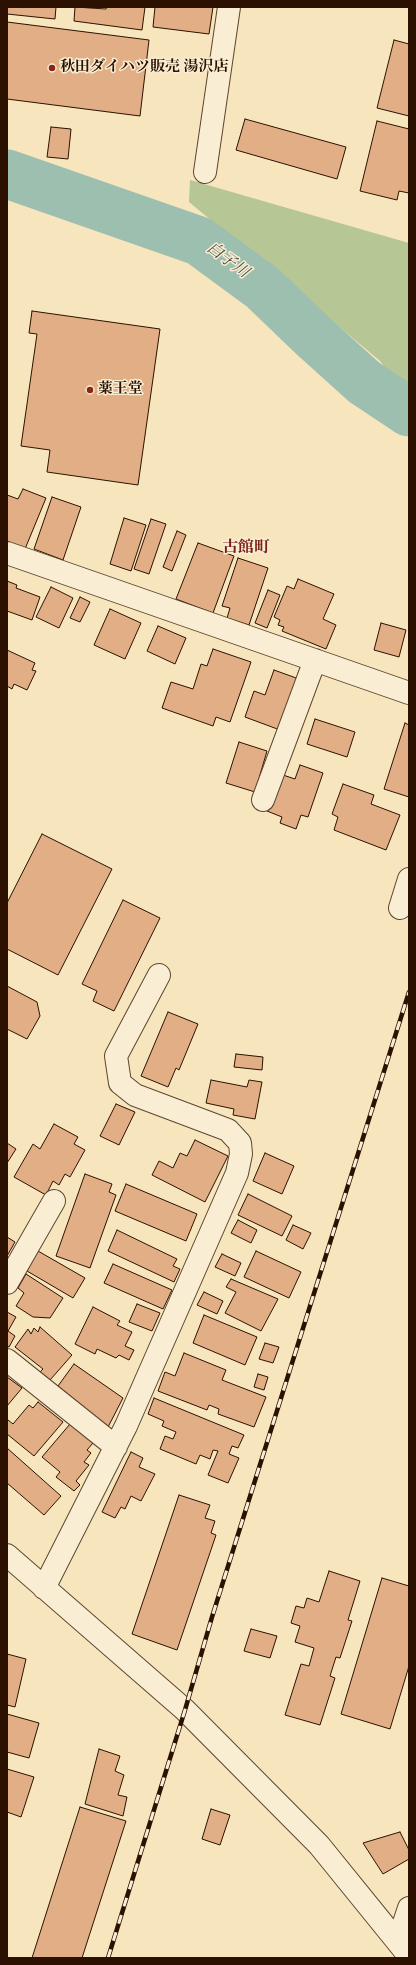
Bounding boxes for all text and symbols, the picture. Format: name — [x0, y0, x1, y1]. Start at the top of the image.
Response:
place label: 秋田ダイハツ販売 湯沢店 — [60, 59, 228, 77]
marker: 秋田ダイハツ販売 湯沢店 — [47, 63, 57, 73]
water label: 白子川 — [202, 239, 252, 283]
place label: 薬王堂 — [98, 381, 143, 399]
marker: 薬王堂 — [85, 385, 95, 395]
district label: 古館町 — [222, 539, 270, 559]

